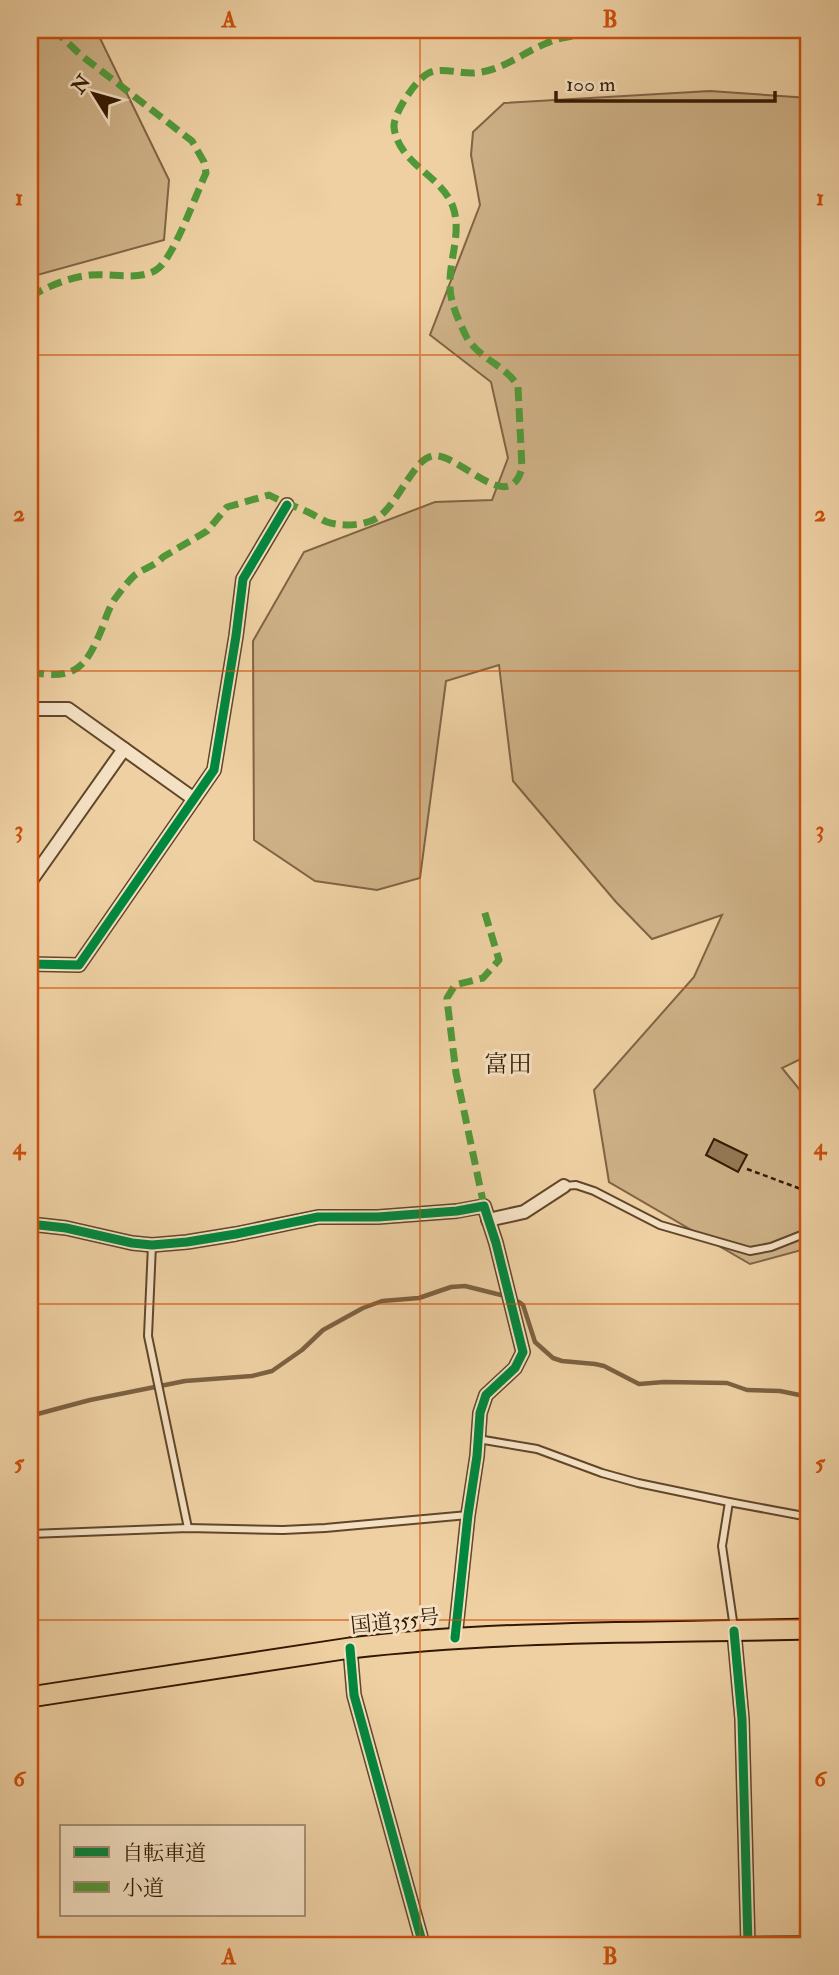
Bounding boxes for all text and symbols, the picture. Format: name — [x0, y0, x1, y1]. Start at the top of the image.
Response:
text: A — [221, 5, 237, 34]
text: B — [602, 5, 618, 34]
north arrow — [60, 60, 130, 130]
scale bar — [556, 60, 774, 104]
text: N — [66, 70, 97, 99]
text: 100 m — [566, 71, 616, 98]
text: 1 — [15, 183, 23, 212]
text: 1 — [816, 183, 824, 212]
text: 2 — [13, 499, 25, 528]
text: 2 — [814, 499, 826, 528]
text: 3 — [15, 815, 23, 844]
text: 3 — [816, 815, 824, 844]
district label: 富田 — [484, 1049, 532, 1080]
text: 4 — [12, 1132, 27, 1161]
text: 4 — [813, 1132, 828, 1161]
text: 5 — [14, 1448, 25, 1477]
text: 5 — [815, 1448, 826, 1477]
street label: 国道355号 — [349, 1603, 441, 1640]
text: 6 — [13, 1764, 27, 1793]
text: 6 — [814, 1764, 828, 1793]
legend — [60, 1825, 304, 1916]
text: 自転車道 — [122, 1840, 206, 1867]
text: 小道 — [122, 1875, 164, 1902]
text: A — [221, 1942, 237, 1971]
text: B — [602, 1942, 618, 1971]

